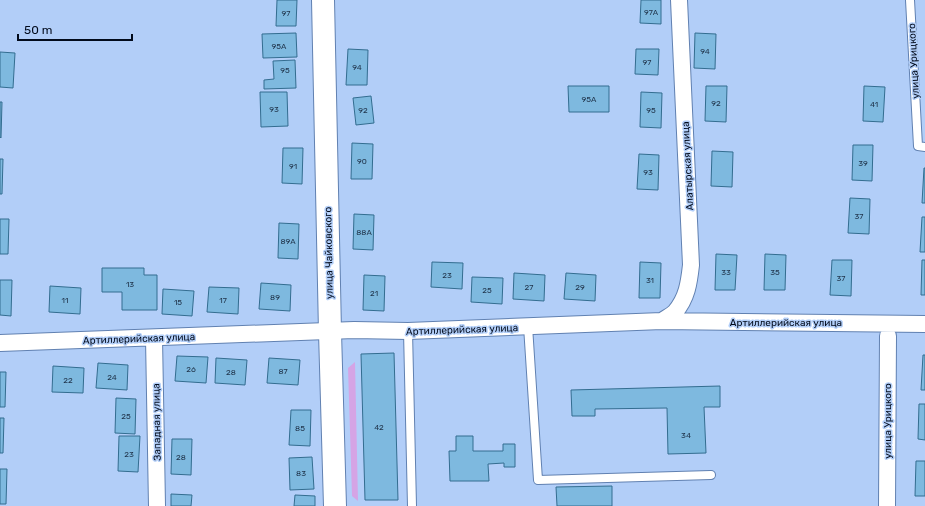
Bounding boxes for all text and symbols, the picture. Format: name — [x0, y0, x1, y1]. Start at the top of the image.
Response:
house number: 97А — [644, 8, 659, 17]
house number: 97 — [282, 9, 290, 18]
scale bar — [18, 16, 132, 42]
text: 50 m — [24, 23, 52, 37]
street label: улица Урицкого — [906, 23, 922, 99]
house number: 95А — [272, 42, 287, 51]
house number: 94 — [700, 47, 710, 56]
house number: 97 — [643, 58, 651, 67]
house number: 94 — [352, 63, 362, 72]
house number: 95 — [280, 66, 290, 75]
house number: 95А — [582, 95, 597, 104]
house number: 92 — [711, 99, 721, 108]
house number: 41 — [870, 100, 878, 109]
house number: 93 — [269, 105, 279, 114]
house number: 92 — [358, 106, 368, 115]
house number: 95 — [646, 106, 656, 115]
street label: Алатырская улица — [680, 121, 696, 211]
house number: 90 — [357, 157, 367, 166]
house number: 39 — [858, 159, 868, 168]
house number: 91 — [289, 162, 297, 171]
house number: 93 — [643, 168, 653, 177]
street label: улица Чайковского — [322, 207, 336, 299]
house number: 37 — [855, 212, 863, 221]
house number: 88А — [356, 228, 372, 237]
house number: 89А — [280, 237, 296, 246]
house number: 33 — [721, 268, 731, 277]
house number: 35 — [770, 268, 780, 277]
house number: 23 — [442, 271, 452, 280]
house number: 37 — [837, 274, 845, 283]
house number: 31 — [646, 276, 654, 285]
house number: 13 — [126, 280, 134, 289]
house number: 27 — [525, 283, 533, 292]
house number: 29 — [575, 283, 585, 292]
house number: 25 — [482, 286, 492, 295]
house number: 21 — [370, 289, 378, 298]
house number: 89 — [270, 293, 280, 302]
house number: 11 — [62, 296, 68, 305]
house number: 17 — [219, 296, 227, 305]
house number: 15 — [174, 298, 182, 307]
street label: Артиллерийская улица — [730, 317, 842, 329]
street label: Артиллерийская улица — [406, 322, 518, 338]
street label: Артиллерийская улица — [83, 331, 195, 347]
house number: 26 — [186, 365, 196, 374]
house number: 87 — [278, 367, 288, 376]
house number: 28 — [226, 368, 236, 377]
house number: 24 — [107, 373, 117, 382]
house number: 22 — [63, 376, 73, 385]
street label: Западная улица — [150, 383, 164, 461]
street label: улица Урицкого — [882, 383, 894, 459]
house number: 25 — [121, 412, 131, 421]
house number: 42 — [374, 423, 384, 432]
house number: 85 — [295, 424, 305, 433]
house number: 34 — [681, 431, 691, 440]
house number: 23 — [124, 450, 134, 459]
house number: 28 — [176, 453, 186, 462]
house number: 83 — [296, 469, 306, 478]

